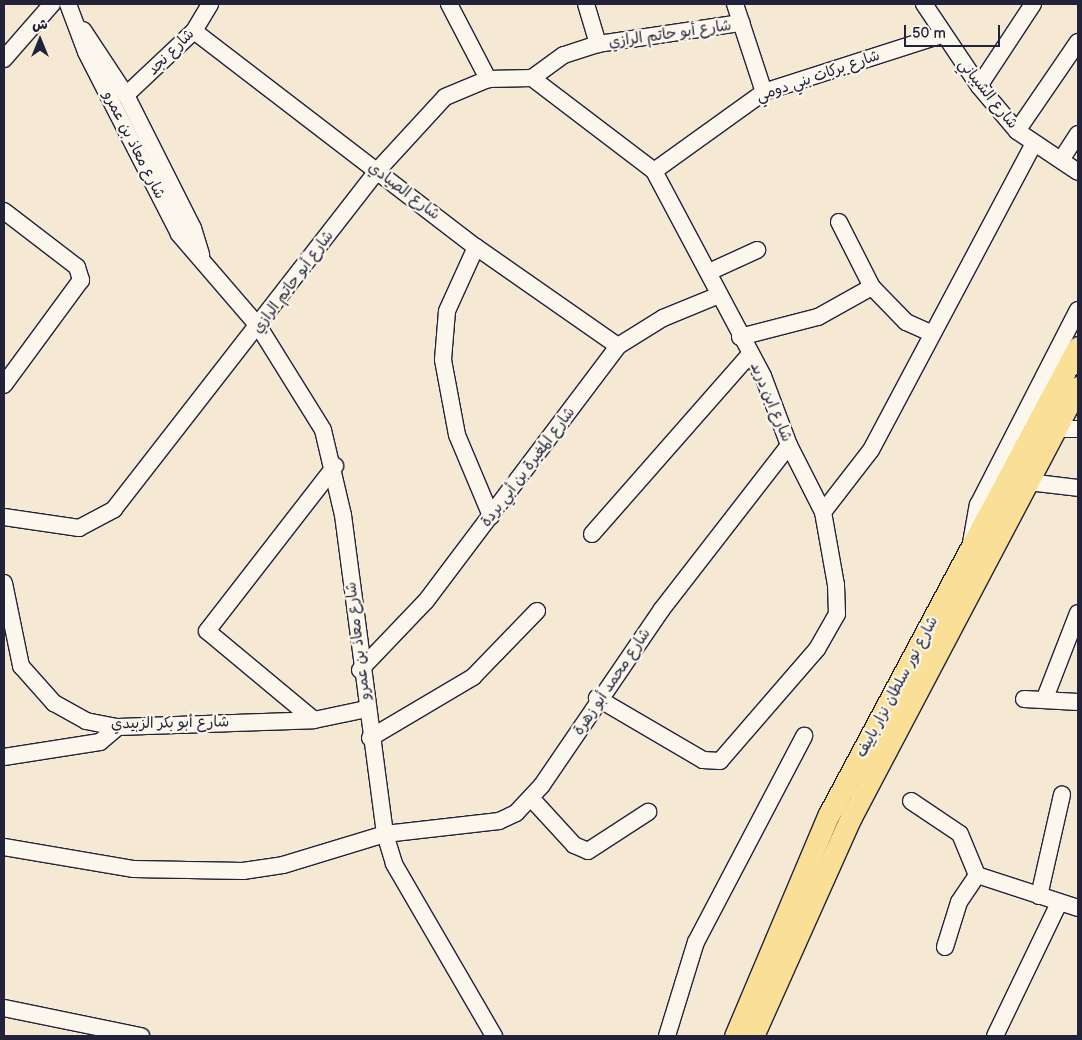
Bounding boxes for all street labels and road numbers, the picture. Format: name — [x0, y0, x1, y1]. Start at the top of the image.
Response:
street label: شارع أبو حاتم الرازي — [608, 16, 732, 52]
street label: شارع نجد — [144, 25, 198, 79]
street label: شارع بركات بني دومي — [754, 46, 882, 106]
street label: شارع الشيباني — [954, 55, 1022, 133]
street label: شارع معاذ بن عمرو — [99, 88, 169, 202]
street label: شارع الصيادي — [365, 158, 443, 224]
street label: شارع أبو حاتم الرازي — [249, 227, 337, 337]
street label: شارع ابن دريد — [746, 360, 796, 444]
street label: شارع المغيرة بن أبي بردة — [477, 404, 579, 530]
street label: شارع معاذ بن عمرو — [342, 581, 374, 701]
street label: شارع نور سلطان نزار باييف — [852, 614, 942, 760]
street label: شارع محمد أبو زهرة — [570, 625, 654, 739]
street label: شارع أبو بكر الزبيدي — [111, 713, 229, 733]

